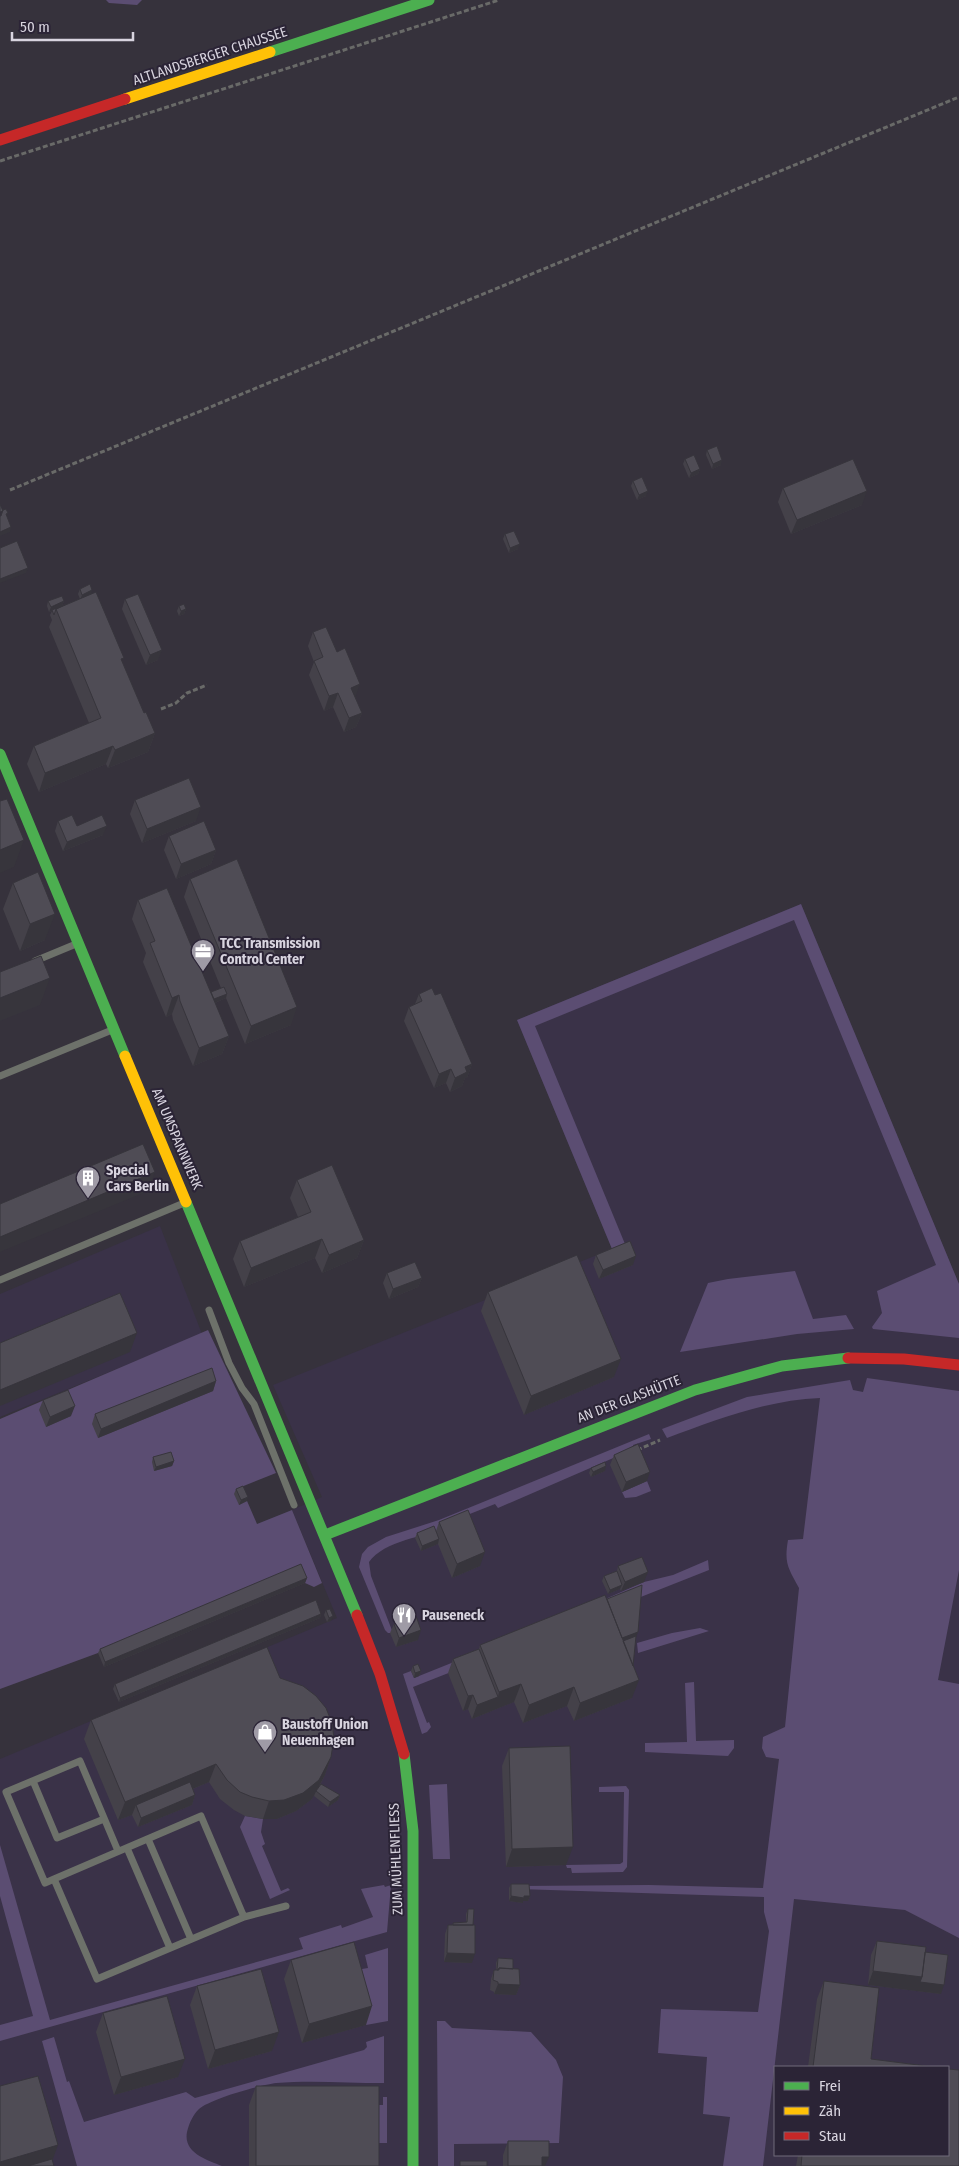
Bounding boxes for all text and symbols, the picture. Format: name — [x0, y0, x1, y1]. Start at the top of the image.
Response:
scale bar — [12, 10, 134, 42]
text: 50 m — [20, 18, 50, 36]
street label: ALTLANDSBERGER CHAUSSEE — [131, 23, 290, 89]
place label: TCC Transmission Control Center — [220, 935, 320, 968]
office icon: TCC Transmission Control Center — [190, 938, 216, 972]
street label: AM UMSPANNWERK — [148, 1086, 206, 1193]
place label: Special Cars Berlin — [106, 1162, 169, 1195]
building icon: Special Cars Berlin — [75, 1165, 101, 1199]
street label: AN DER GLASHÜTTE — [574, 1370, 684, 1427]
restaurant icon: Pauseneck — [391, 1602, 417, 1636]
place label: Pauseneck — [422, 1607, 485, 1624]
place label: Baustoff Union Neuenhagen — [282, 1716, 368, 1749]
shop icon: Baustoff Union Neuenhagen — [252, 1719, 278, 1753]
street label: ZUM MÜHLENFLIESS — [385, 1803, 406, 1915]
legend — [774, 2066, 949, 2156]
text: Frei — [819, 2077, 841, 2095]
text: Zäh — [819, 2102, 841, 2120]
text: Stau — [819, 2127, 846, 2145]

